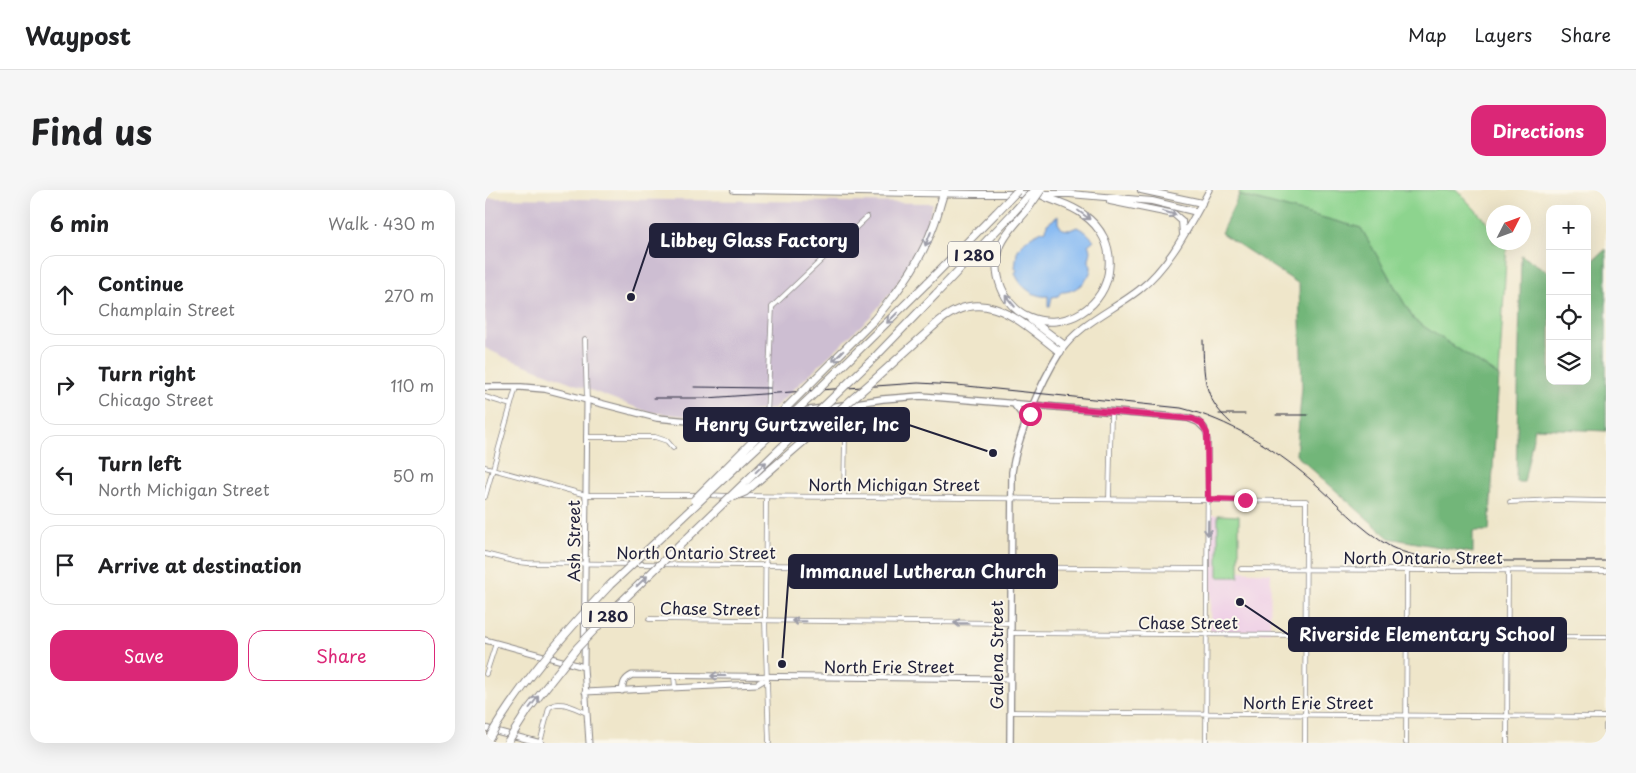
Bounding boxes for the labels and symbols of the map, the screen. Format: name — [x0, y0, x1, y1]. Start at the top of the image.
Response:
north arrow — [1486, 205, 1531, 250]
one-way arrow — [1077, 209, 1090, 220]
one-way arrow — [1161, 209, 1177, 219]
callout: Libbey Glass Factory — [650, 224, 858, 257]
text: Libbey Glass Factory — [660, 226, 848, 253]
one-way arrow — [923, 231, 933, 246]
road number: I 280 — [948, 242, 1000, 266]
one-way arrow — [1004, 294, 1016, 307]
one-way arrow — [886, 311, 898, 324]
one-way arrow — [832, 350, 845, 362]
route start — [1019, 403, 1042, 426]
callout: Henry Gurtzweiler, Inc — [684, 408, 909, 441]
text: Henry Gurtzweiler, Inc — [695, 410, 899, 437]
one-way arrow — [754, 461, 767, 473]
street label: North Michigan Street — [808, 472, 980, 496]
route end — [1234, 489, 1257, 512]
street label: Ash Street — [561, 499, 585, 582]
one-way arrow — [1203, 520, 1213, 536]
street label: North Ontario Street — [616, 540, 776, 564]
street label: North Ontario Street — [1343, 545, 1503, 569]
callout: Immanuel Lutheran Church — [789, 555, 1057, 588]
text: Immanuel Lutheran Church — [800, 557, 1046, 584]
one-way arrow — [636, 575, 648, 587]
street label: Chase Street — [660, 595, 761, 621]
street label: Galena Street — [984, 600, 1008, 710]
road number: I 280 — [582, 602, 634, 628]
street label: Chase Street — [1138, 610, 1239, 634]
one-way arrow — [791, 616, 808, 626]
one-way arrow — [954, 618, 970, 627]
callout: Riverside Elementary School — [1289, 618, 1566, 651]
text: Riverside Elementary School — [1299, 620, 1555, 647]
street label: North Erie Street — [824, 654, 954, 678]
one-way arrow — [710, 671, 726, 681]
street label: North Erie Street — [1243, 690, 1373, 714]
one-way arrow — [529, 695, 539, 709]

